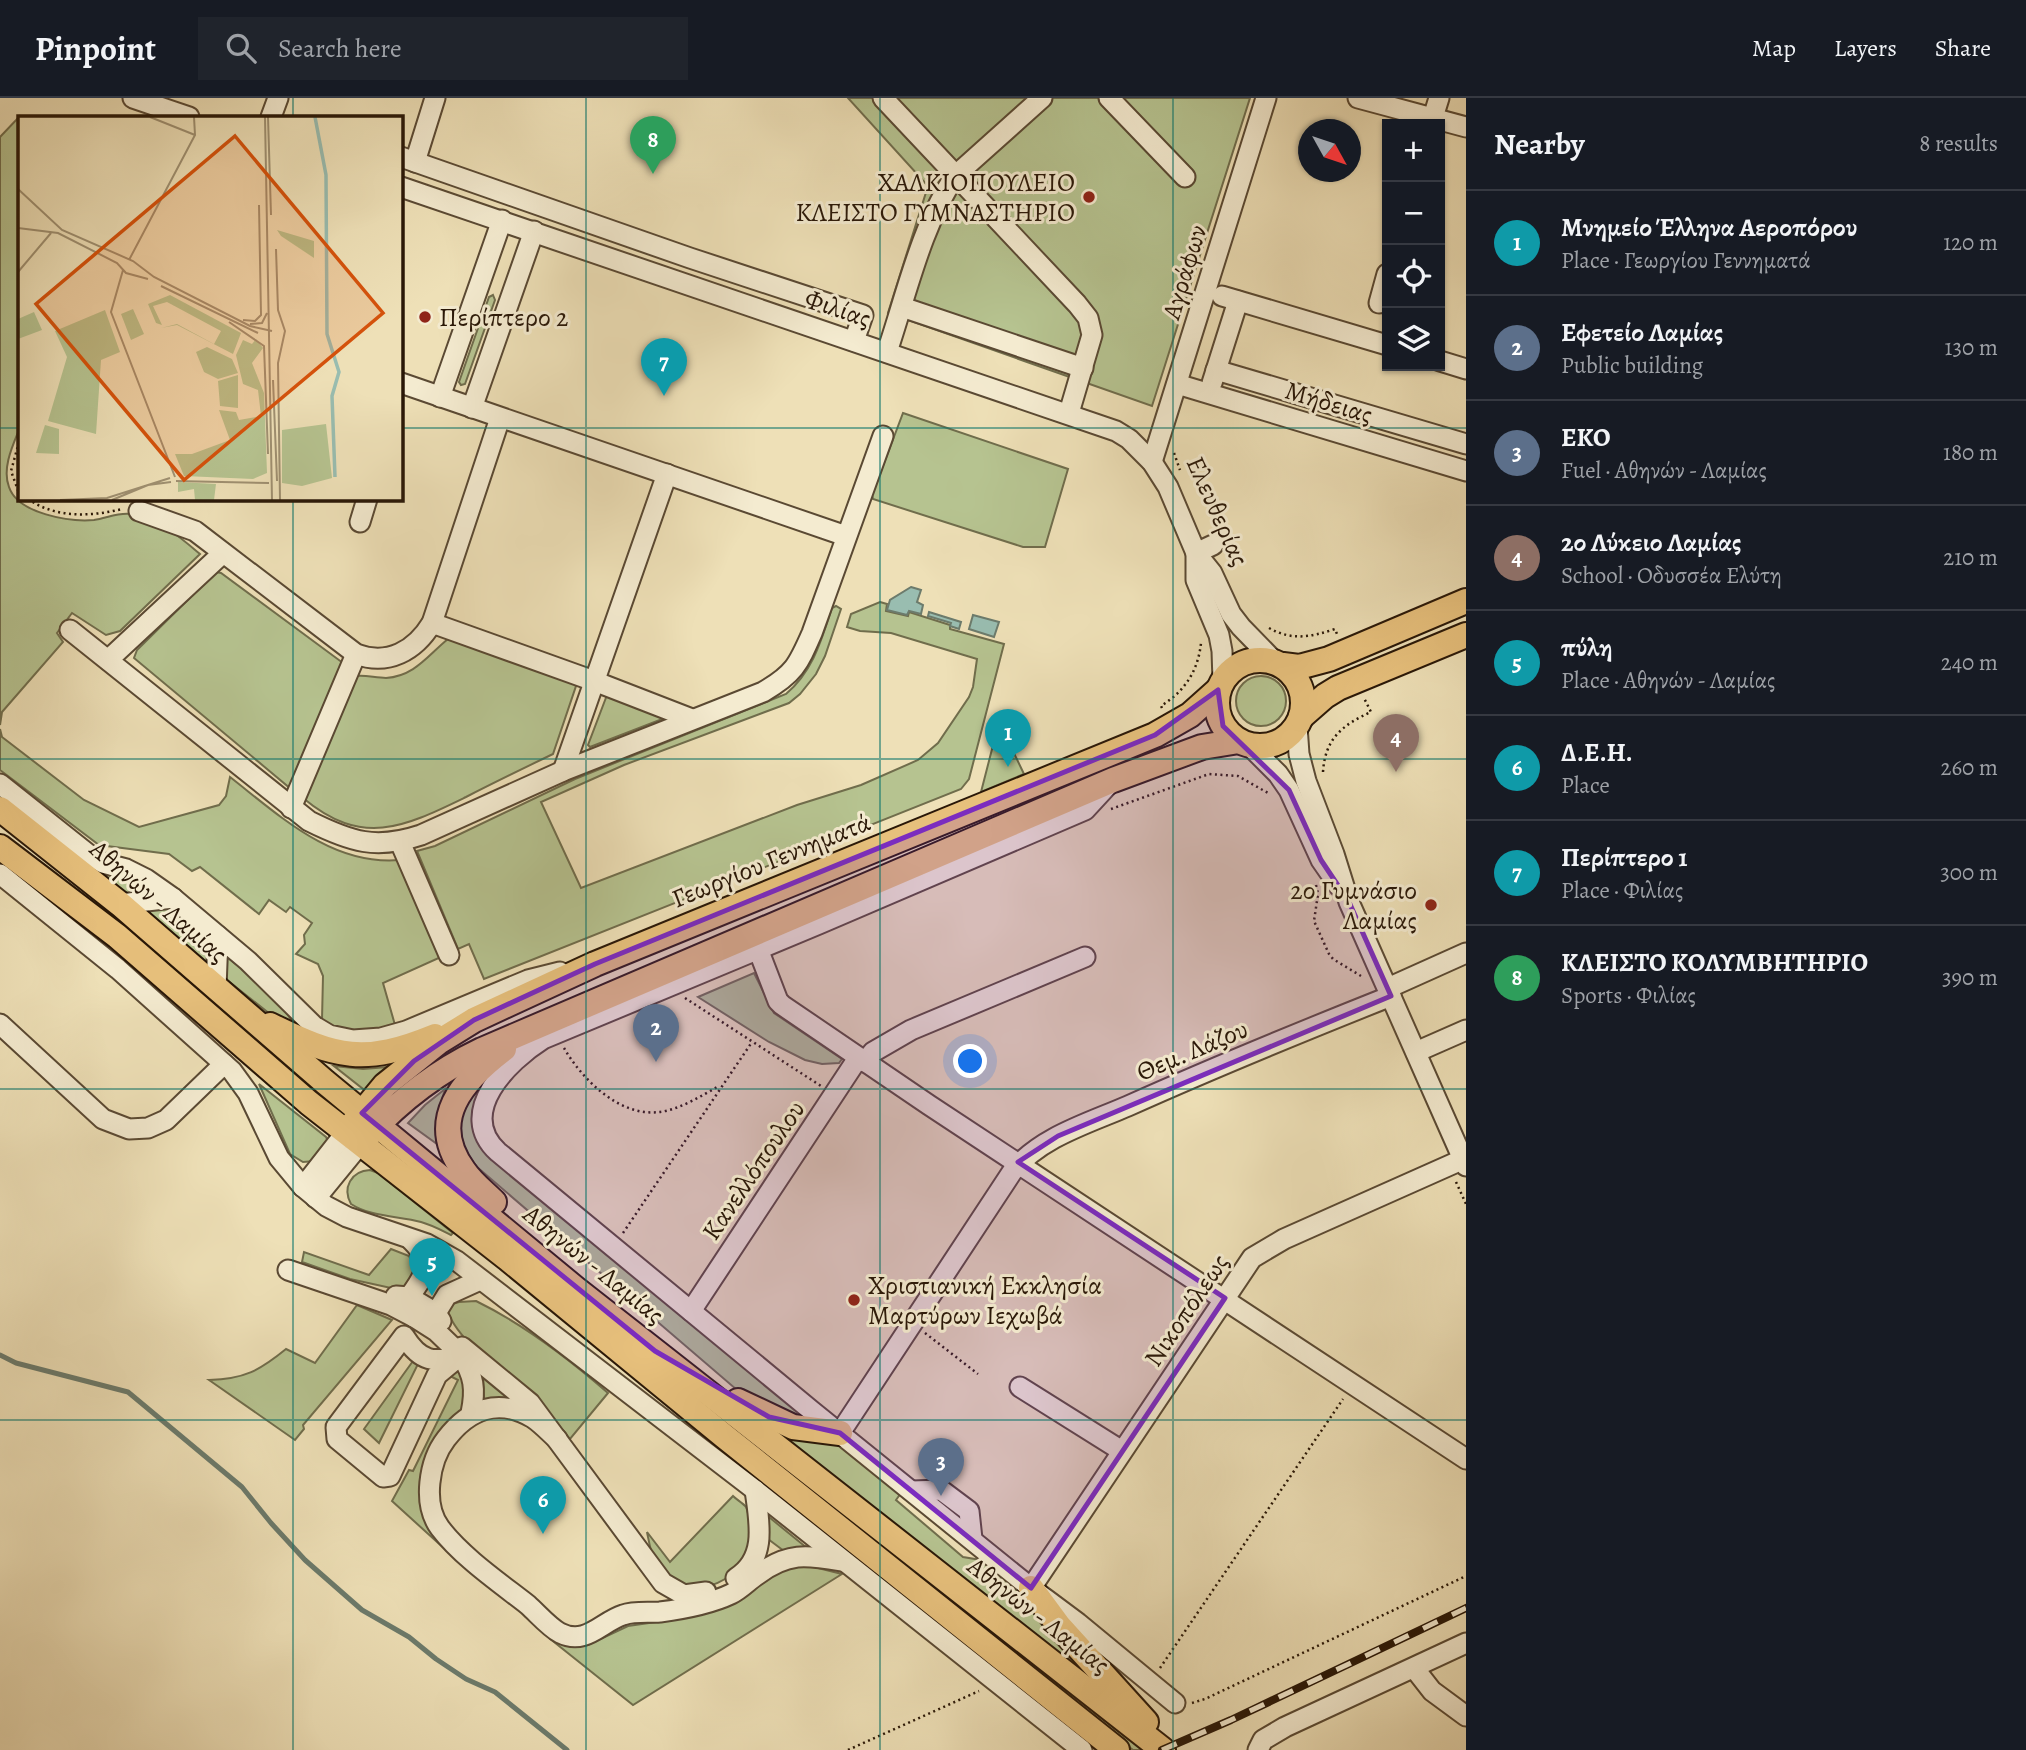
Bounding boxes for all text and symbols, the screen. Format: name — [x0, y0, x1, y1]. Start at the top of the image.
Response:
search box — [198, 17, 688, 80]
text: Pinpoint — [35, 26, 156, 71]
icon: search — [222, 29, 260, 67]
text: Search here — [278, 31, 402, 66]
text: Map — [1752, 32, 1796, 64]
text: Layers — [1834, 32, 1897, 64]
text: Share — [1935, 32, 1991, 64]
inset map — [18, 116, 402, 500]
pin: 8 — [630, 116, 676, 174]
north arrow — [1298, 119, 1361, 182]
map controls — [1382, 119, 1445, 371]
button: + — [1382, 119, 1445, 182]
text: Nearby — [1494, 124, 1585, 164]
text: 8 results — [1919, 128, 1998, 159]
place label: ΧΑΛΚΙΟΠΟΥΛΕΙΟ ΚΛΕΙΣΤΟ ΓΥΜΝΑΣΤΗΡΙΟ — [795, 165, 1075, 230]
button: − — [1382, 182, 1445, 245]
marker: ΧΑΛΚΙΟΠΟΥΛΕΙΟ ΚΛΕΙΣΤΟ ΓΥΜΝΑΣΤΗΡΙΟ — [1081, 189, 1097, 205]
text: Μνημείο Έλληνα Αεροπόρου — [1561, 210, 1857, 245]
street label: Αγράφων — [1153, 221, 1215, 325]
text: 1 — [1513, 227, 1521, 258]
text: 120 m — [1943, 227, 1998, 258]
button: locate — [1382, 245, 1445, 308]
text: Place · Γεωργίου Γεννηματά — [1561, 245, 1811, 276]
street label: Φιλίας — [800, 281, 876, 336]
place label: Περίπτερο 2 — [439, 300, 568, 335]
button: layers — [1382, 308, 1445, 371]
marker: Περίπτερο 2 — [417, 309, 433, 325]
text: Εφετείο Λαμίας — [1561, 315, 1723, 350]
text: 2 — [1511, 332, 1523, 363]
text: 130 m — [1945, 332, 1998, 363]
pin: 7 — [641, 338, 687, 396]
text: Public building — [1561, 350, 1703, 381]
street label: Μήδειας — [1281, 373, 1377, 432]
text: EKO — [1561, 420, 1611, 455]
text: 3 — [1512, 437, 1522, 468]
text: 180 m — [1943, 437, 1998, 468]
street label: Ελευθερίας — [1178, 451, 1257, 572]
text: Fuel · Αθηνών - Λαμίας — [1561, 455, 1767, 486]
text: 2ο Λύκειο Λαμίας — [1561, 525, 1742, 560]
text: 4 — [1512, 542, 1522, 573]
text: 210 m — [1943, 542, 1998, 573]
text: School · Οδυσσέα Ελύτη — [1561, 560, 1782, 591]
text: πύλη — [1561, 630, 1612, 665]
text: 5 — [1512, 647, 1522, 678]
text: 240 m — [1941, 647, 1998, 678]
text: Place · Αθηνών - Λαμίας — [1561, 665, 1775, 696]
pin: 1 — [985, 709, 1031, 767]
pin: 4 — [1373, 714, 1419, 772]
text: Δ.Ε.Η. — [1561, 735, 1633, 770]
text: 6 — [1512, 752, 1522, 783]
text: 260 m — [1940, 752, 1998, 783]
text: Place — [1561, 770, 1610, 801]
street label: Γεωργίου Γεννηματά — [667, 805, 876, 916]
street label: Αθηνών - Λαμίας — [82, 831, 235, 971]
text: Περίπτερο 1 — [1561, 840, 1688, 875]
text: 7 — [1512, 857, 1522, 888]
text: 300 m — [1940, 857, 1998, 888]
place label: 2ο Γυμνάσιο Λαμίας — [1290, 873, 1417, 938]
text: Place · Φιλίας — [1561, 875, 1683, 906]
marker: 2ο Γυμνάσιο Λαμίας — [1423, 897, 1439, 913]
text: ΚΛΕΙΣΤΟ ΚΟΛΥΜΒΗΤΗΡΙΟ — [1561, 945, 1868, 980]
text: 8 — [1511, 962, 1523, 993]
text: 390 m — [1942, 962, 1998, 993]
text: Sports · Φιλίας — [1561, 980, 1696, 1011]
pin: 2 — [633, 1004, 679, 1062]
street label: Θεμ. Λάζου — [1131, 1011, 1253, 1090]
your location — [953, 1044, 987, 1078]
street label: Κανελλόπουλου — [694, 1094, 813, 1247]
street label: Αθηνών - Λαμίας — [515, 1196, 671, 1332]
pin: 5 — [409, 1238, 455, 1296]
street label: Νικοπόλεως — [1136, 1247, 1237, 1374]
place label: Χριστιανική Εκκλησία Μαρτύρων Ιεχωβά — [868, 1268, 1102, 1333]
marker: Χριστιανική Εκκλησία Μαρτύρων Ιεχωβά — [846, 1292, 862, 1308]
pin: 3 — [918, 1438, 964, 1496]
pin: 6 — [520, 1476, 566, 1534]
street label: Αθηνών - Λαμίας — [959, 1548, 1117, 1682]

